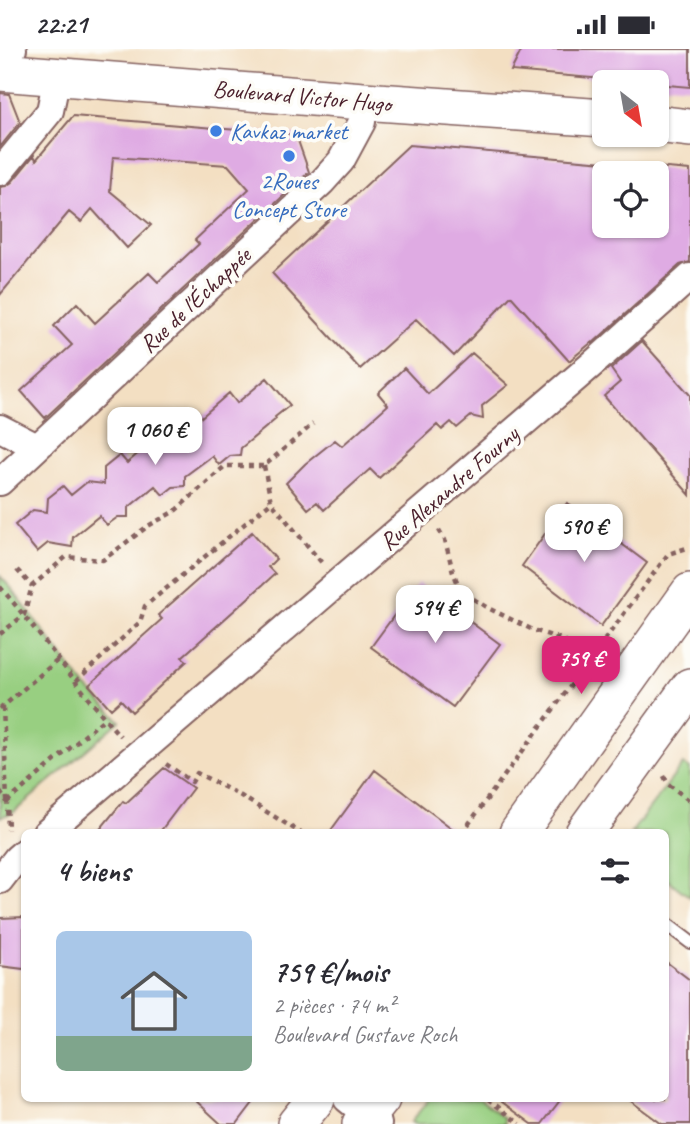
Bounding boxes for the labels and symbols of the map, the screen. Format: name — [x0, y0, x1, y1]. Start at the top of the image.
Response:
north arrow — [592, 70, 668, 147]
street label: Boulevard Victor Hugo — [212, 73, 395, 119]
place label: Kavkaz market — [230, 116, 349, 146]
marker: Kavkaz market — [208, 123, 224, 139]
marker: 2Roues Concept Store — [281, 148, 297, 164]
place label: 2Roues Concept Store — [232, 166, 348, 224]
street label: Rue de l'Échappée — [133, 239, 259, 359]
pin: 1 060 € — [90, 407, 220, 467]
street label: Rue Alexandre Fourny — [373, 418, 526, 557]
pin: 590 € — [535, 505, 633, 564]
pin: 594 € — [386, 585, 484, 645]
pin: 759 € — [532, 637, 630, 696]

